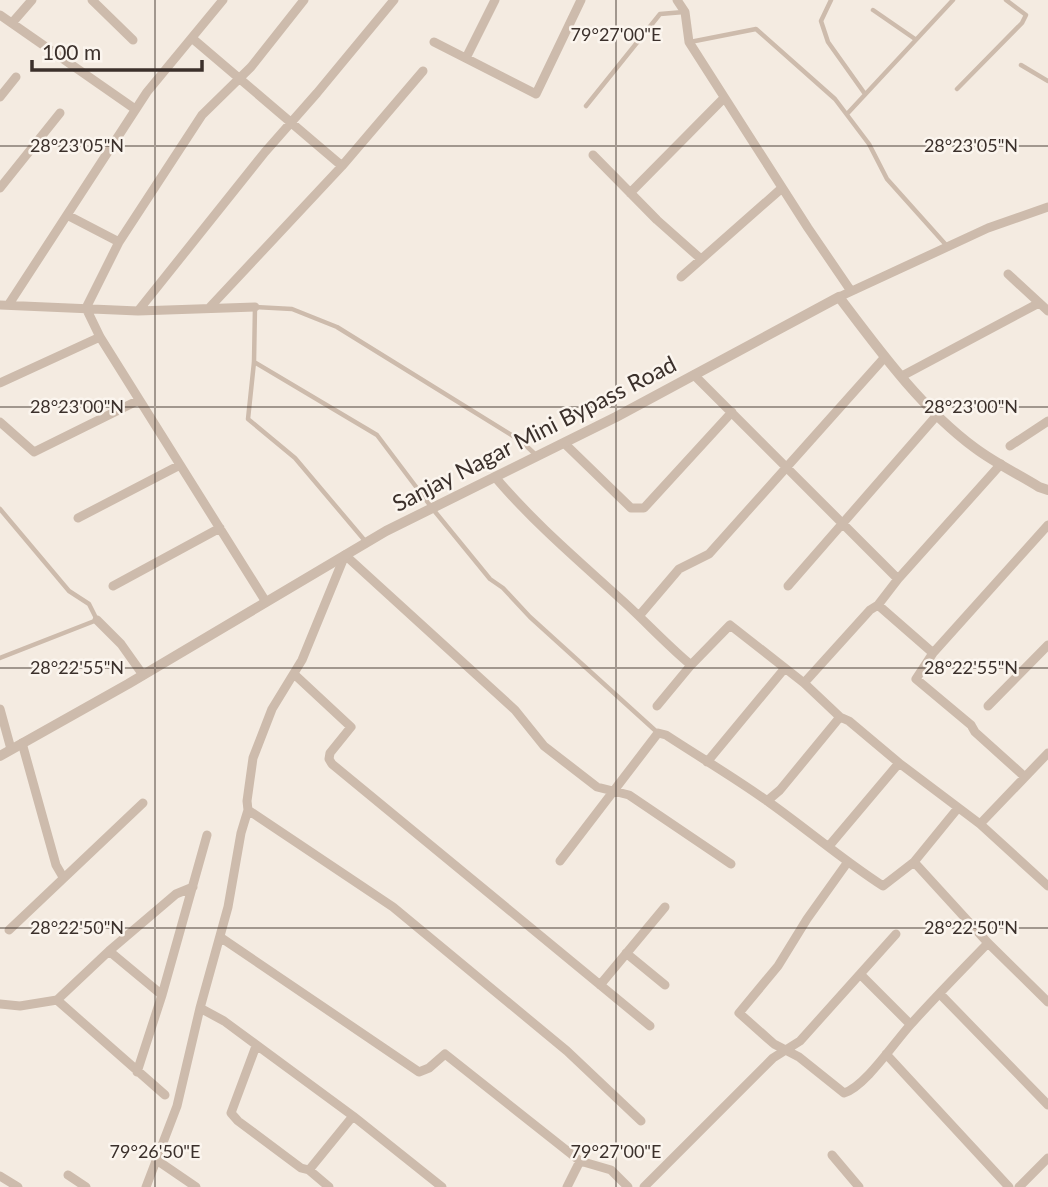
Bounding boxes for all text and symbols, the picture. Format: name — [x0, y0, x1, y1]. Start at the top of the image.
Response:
text: 79°27'00"E — [571, 23, 661, 45]
scale bar — [32, 28, 201, 72]
text: 100 m — [42, 39, 101, 64]
text: 28°23'05"N — [30, 134, 124, 156]
text: 28°23'05"N — [924, 134, 1018, 156]
street label: Sanjay Nagar Mini Bypass Road — [387, 349, 681, 517]
text: 28°23'00"N — [30, 395, 124, 417]
text: 28°23'00"N — [924, 395, 1018, 417]
text: 28°22'55"N — [30, 656, 124, 678]
text: 28°22'55"N — [924, 656, 1018, 678]
text: 28°22'50"N — [30, 916, 124, 938]
text: 28°22'50"N — [924, 916, 1018, 938]
text: 79°26'50"E — [110, 1140, 200, 1162]
text: 79°27'00"E — [571, 1140, 661, 1162]

